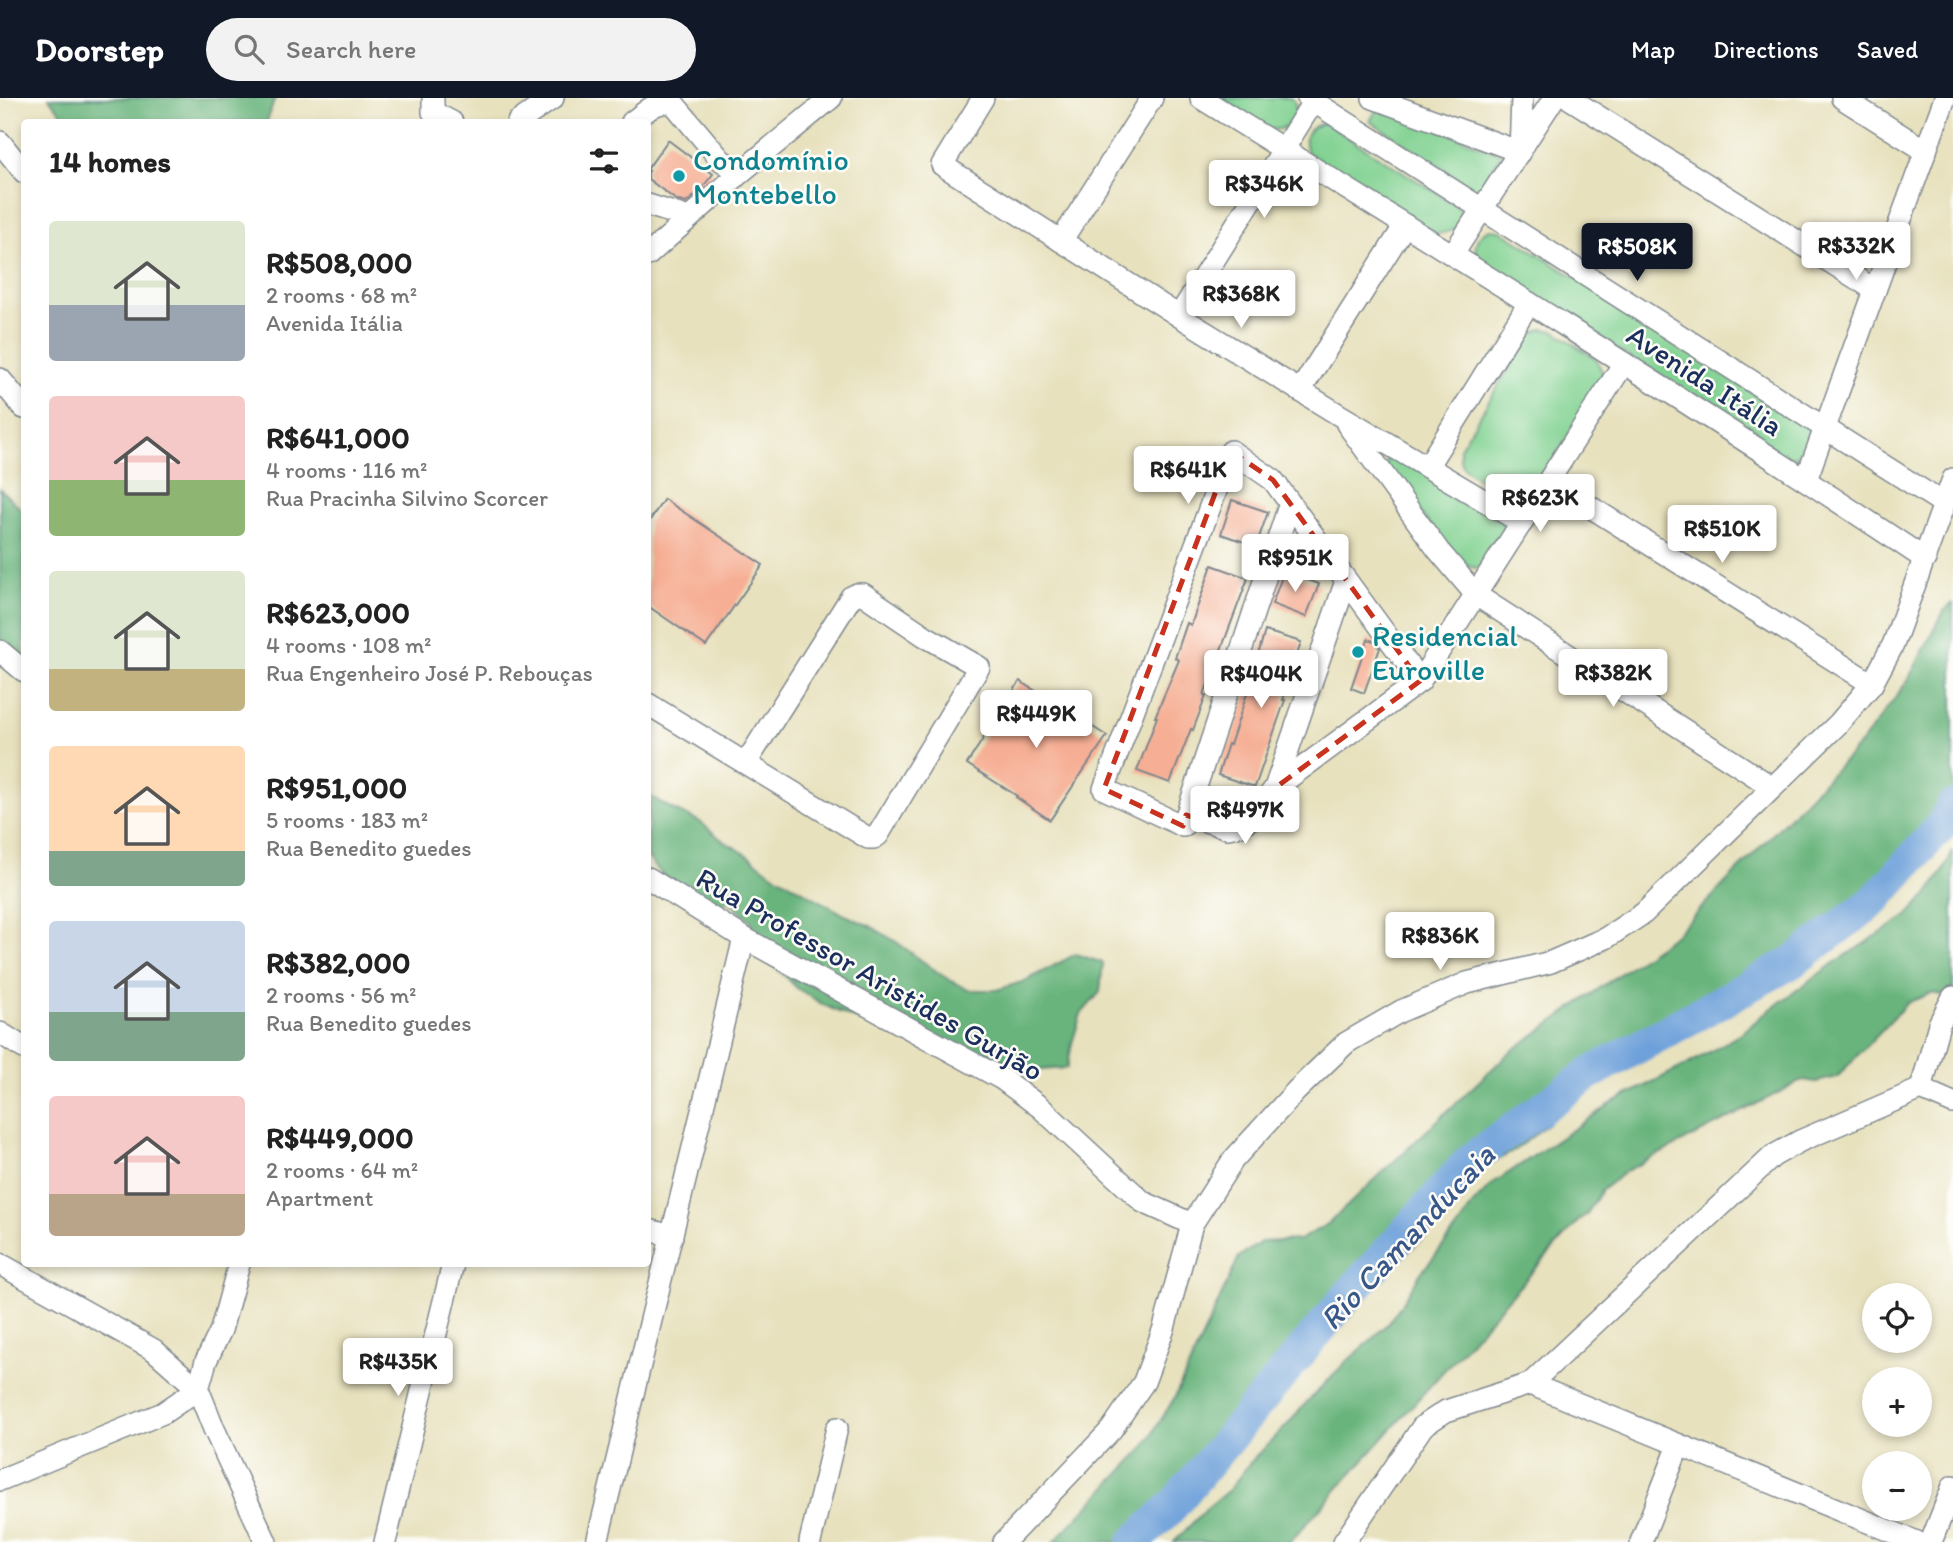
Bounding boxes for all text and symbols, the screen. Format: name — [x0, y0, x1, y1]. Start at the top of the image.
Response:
search box — [206, 18, 696, 81]
text: Doorstep — [35, 30, 164, 69]
icon: search — [230, 30, 268, 68]
text: Search here — [286, 33, 416, 65]
text: Map — [1631, 35, 1675, 64]
text: Directions — [1713, 35, 1819, 64]
text: Saved — [1857, 35, 1918, 64]
place label: Condomínio Montebello — [693, 141, 849, 212]
icon: filters — [585, 142, 623, 180]
text: 14 homes — [49, 143, 171, 180]
pin: R$346K — [1207, 160, 1321, 220]
marker: Condomínio Montebello — [671, 168, 687, 184]
text: R$346K — [1225, 169, 1303, 197]
pin: R$332K — [1799, 222, 1913, 282]
pin: R$508K — [1580, 223, 1694, 283]
text: R$332K — [1817, 231, 1895, 259]
text: R$508K — [1598, 232, 1676, 260]
text: R$508,000 — [266, 244, 413, 281]
icon: home — [105, 249, 189, 333]
pin: R$368K — [1184, 271, 1298, 330]
text: R$368K — [1202, 279, 1280, 307]
text: 2 rooms · 68 m² — [266, 281, 417, 309]
text: Avenida Itália — [266, 309, 403, 337]
street label: Avenida Itália — [1620, 316, 1790, 444]
text: R$641,000 — [266, 419, 410, 456]
icon: home — [105, 424, 189, 508]
pin: R$641K — [1131, 446, 1245, 506]
text: R$641K — [1150, 455, 1226, 483]
text: 4 rooms · 116 m² — [266, 456, 428, 484]
pin: R$623K — [1483, 474, 1597, 534]
text: R$623K — [1502, 483, 1578, 511]
text: Rua Pracinha Silvino Scorcer — [266, 484, 548, 512]
pin: R$510K — [1665, 505, 1779, 565]
text: R$510K — [1684, 514, 1760, 542]
pin: R$951K — [1238, 534, 1352, 594]
text: R$951K — [1258, 543, 1332, 571]
text: R$623,000 — [266, 594, 410, 631]
icon: home — [105, 599, 189, 683]
place label: Residencial Euroville — [1372, 617, 1518, 688]
text: 4 rooms · 108 m² — [266, 631, 431, 659]
marker: Residencial Euroville — [1350, 644, 1366, 660]
pin: R$404K — [1204, 650, 1318, 710]
pin: R$382K — [1556, 650, 1670, 709]
text: R$382K — [1574, 658, 1652, 686]
text: Rua Engenheiro José P. Rebouças — [266, 659, 593, 687]
text: R$404K — [1220, 659, 1302, 687]
pin: R$449K — [979, 690, 1093, 750]
text: R$449K — [996, 699, 1076, 727]
text: R$951,000 — [266, 769, 407, 806]
icon: home — [105, 774, 189, 858]
pin: R$497K — [1188, 786, 1302, 846]
text: R$497K — [1206, 795, 1284, 823]
text: 5 rooms · 183 m² — [266, 806, 428, 834]
text: Rua Benedito guedes — [266, 834, 472, 862]
street label: Rua Professor Aristides Gurjão — [690, 859, 1050, 1089]
pin: R$836K — [1383, 912, 1497, 972]
text: R$836K — [1401, 921, 1479, 949]
text: R$382,000 — [266, 944, 410, 981]
icon: home — [105, 949, 189, 1033]
text: 2 rooms · 56 m² — [266, 981, 417, 1009]
text: Rua Benedito guedes — [266, 1009, 472, 1037]
text: R$449,000 — [266, 1119, 414, 1156]
icon: home — [105, 1124, 189, 1208]
water label: Rio Camanducaia — [1312, 1136, 1503, 1337]
text: 2 rooms · 64 m² — [266, 1156, 418, 1184]
text: Apartment — [266, 1184, 373, 1212]
map controls — [1862, 1283, 1932, 1521]
button: locate — [1862, 1283, 1932, 1353]
pin: R$435K — [341, 1338, 455, 1398]
text: R$435K — [359, 1347, 437, 1375]
button: + — [1862, 1367, 1932, 1437]
button: − — [1862, 1451, 1932, 1521]

